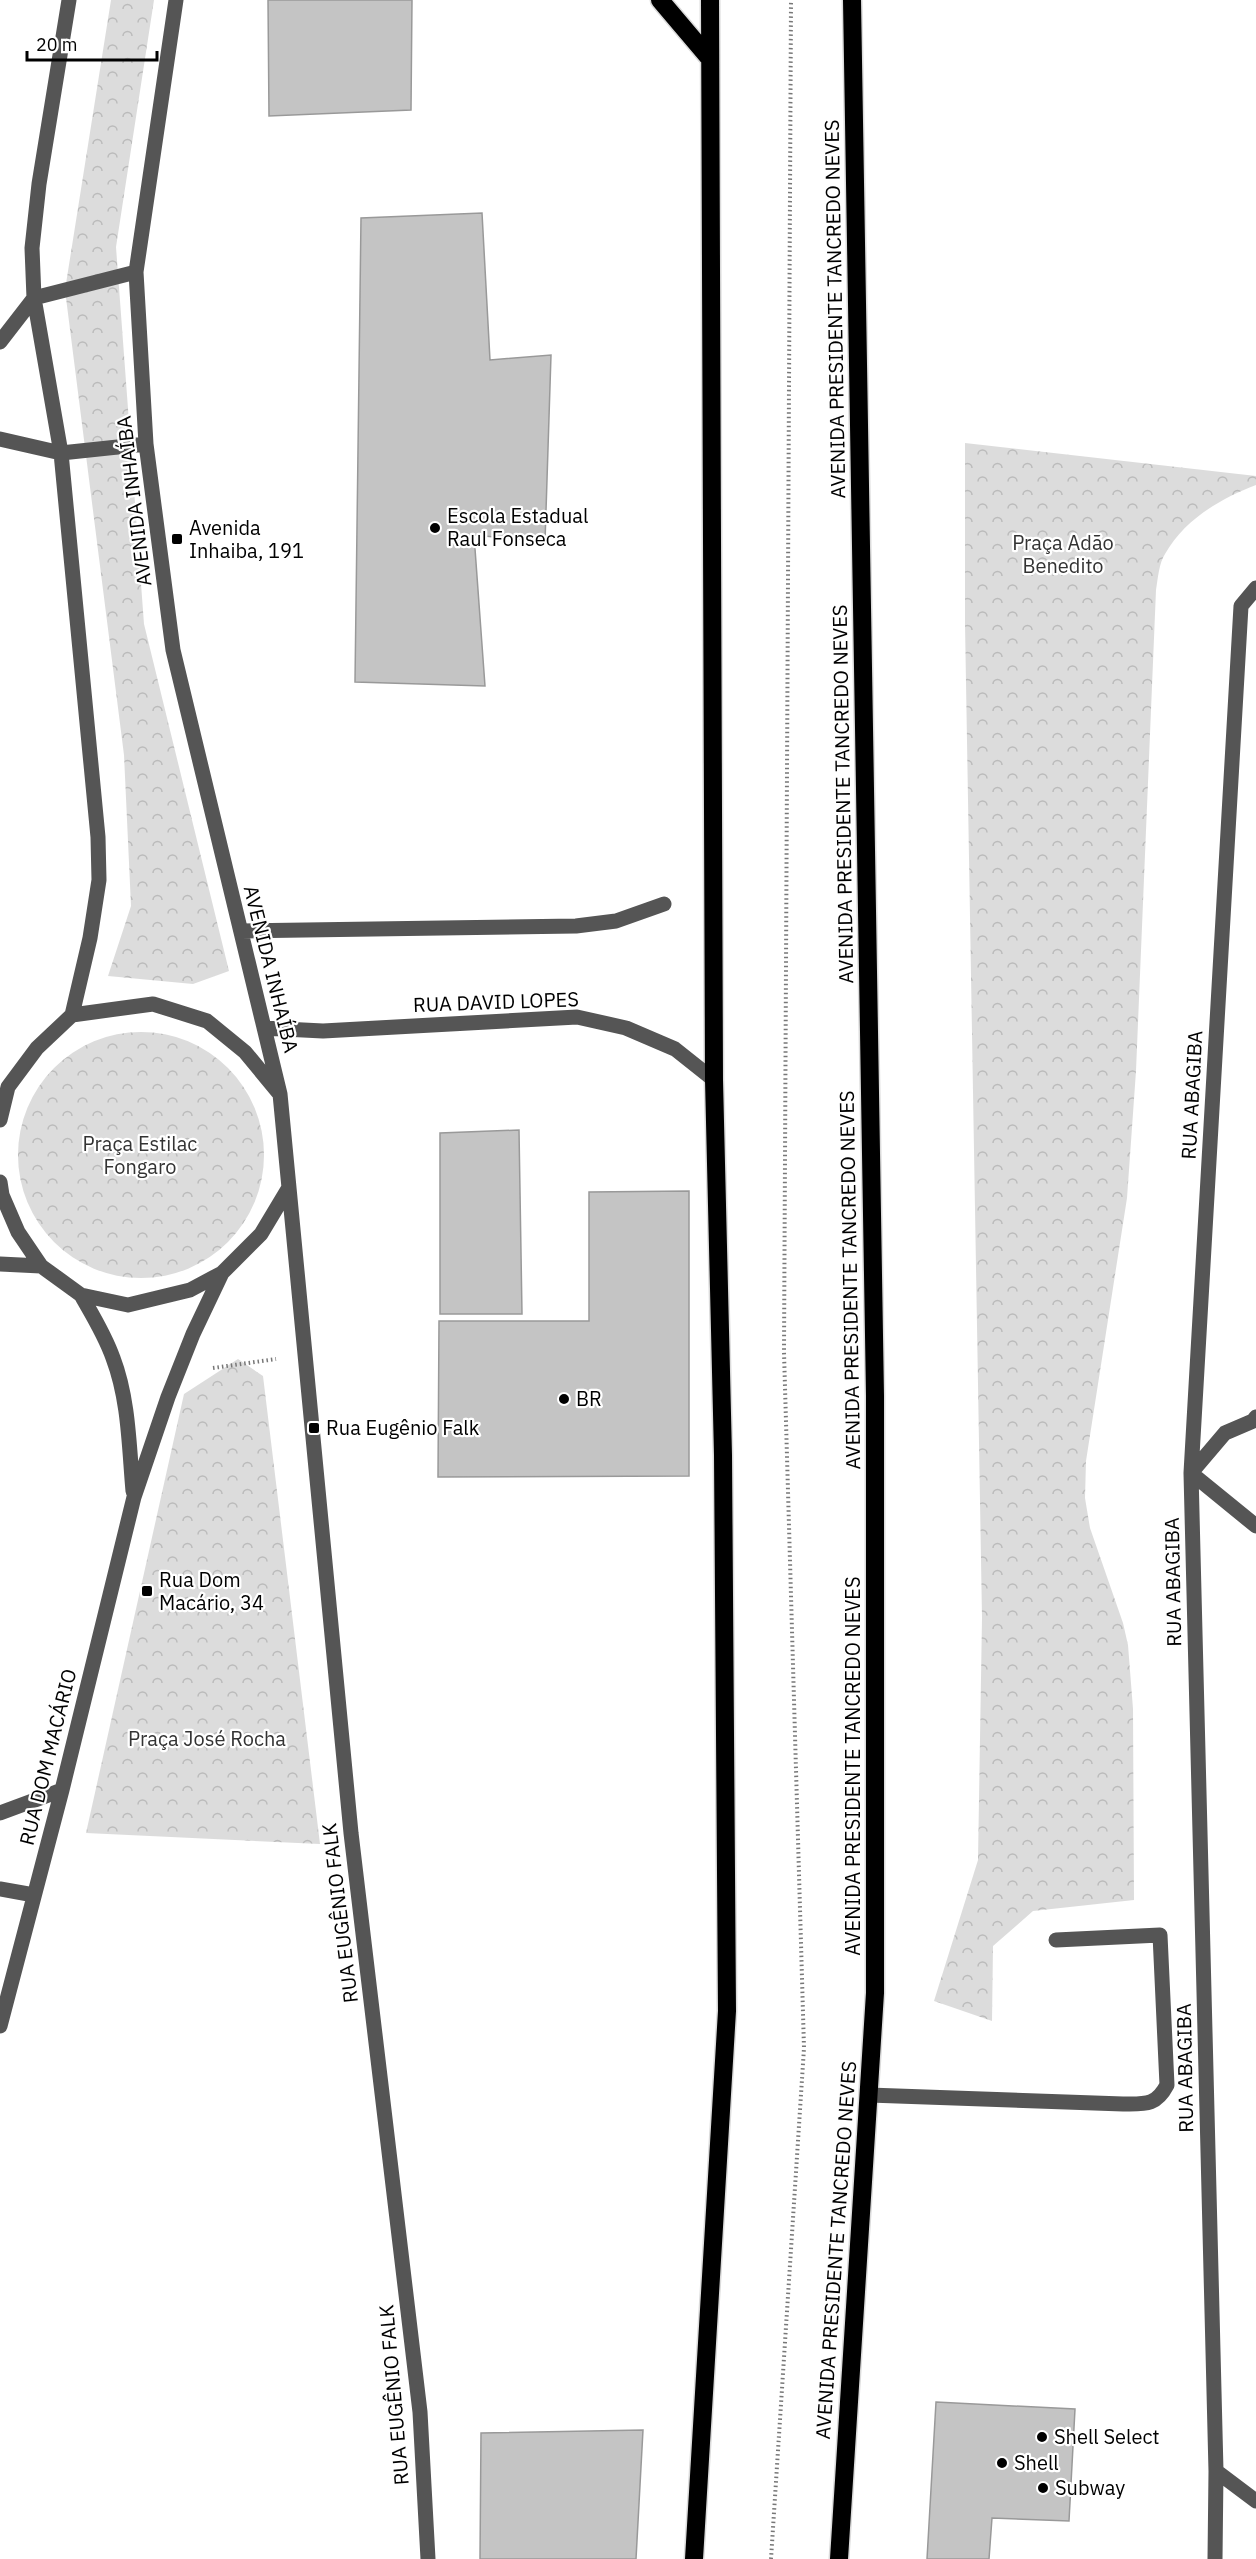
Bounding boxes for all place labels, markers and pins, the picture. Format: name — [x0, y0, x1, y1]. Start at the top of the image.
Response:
place label: Escola Estadual Raul Fonseca — [447, 502, 588, 552]
place label: Avenida Inhaiba, 191 — [189, 514, 304, 564]
marker: Escola Estadual Raul Fonseca — [428, 521, 442, 535]
marker: Avenida Inhaiba, 191 — [170, 532, 184, 546]
place label: BR — [576, 1385, 602, 1412]
marker: BR — [557, 1392, 571, 1406]
place label: Rua Eugênio Falk — [326, 1414, 480, 1441]
marker: Rua Eugênio Falk — [307, 1421, 321, 1435]
place label: Rua Dom Macário, 34 — [159, 1566, 264, 1616]
marker: Rua Dom Macário, 34 — [140, 1584, 154, 1598]
place label: Shell Select — [1054, 2423, 1160, 2450]
marker: Shell Select — [1035, 2430, 1049, 2444]
place label: Shell — [1014, 2449, 1059, 2476]
marker: Shell — [995, 2456, 1009, 2470]
place label: Subway — [1055, 2474, 1125, 2501]
marker: Subway — [1036, 2481, 1050, 2495]

